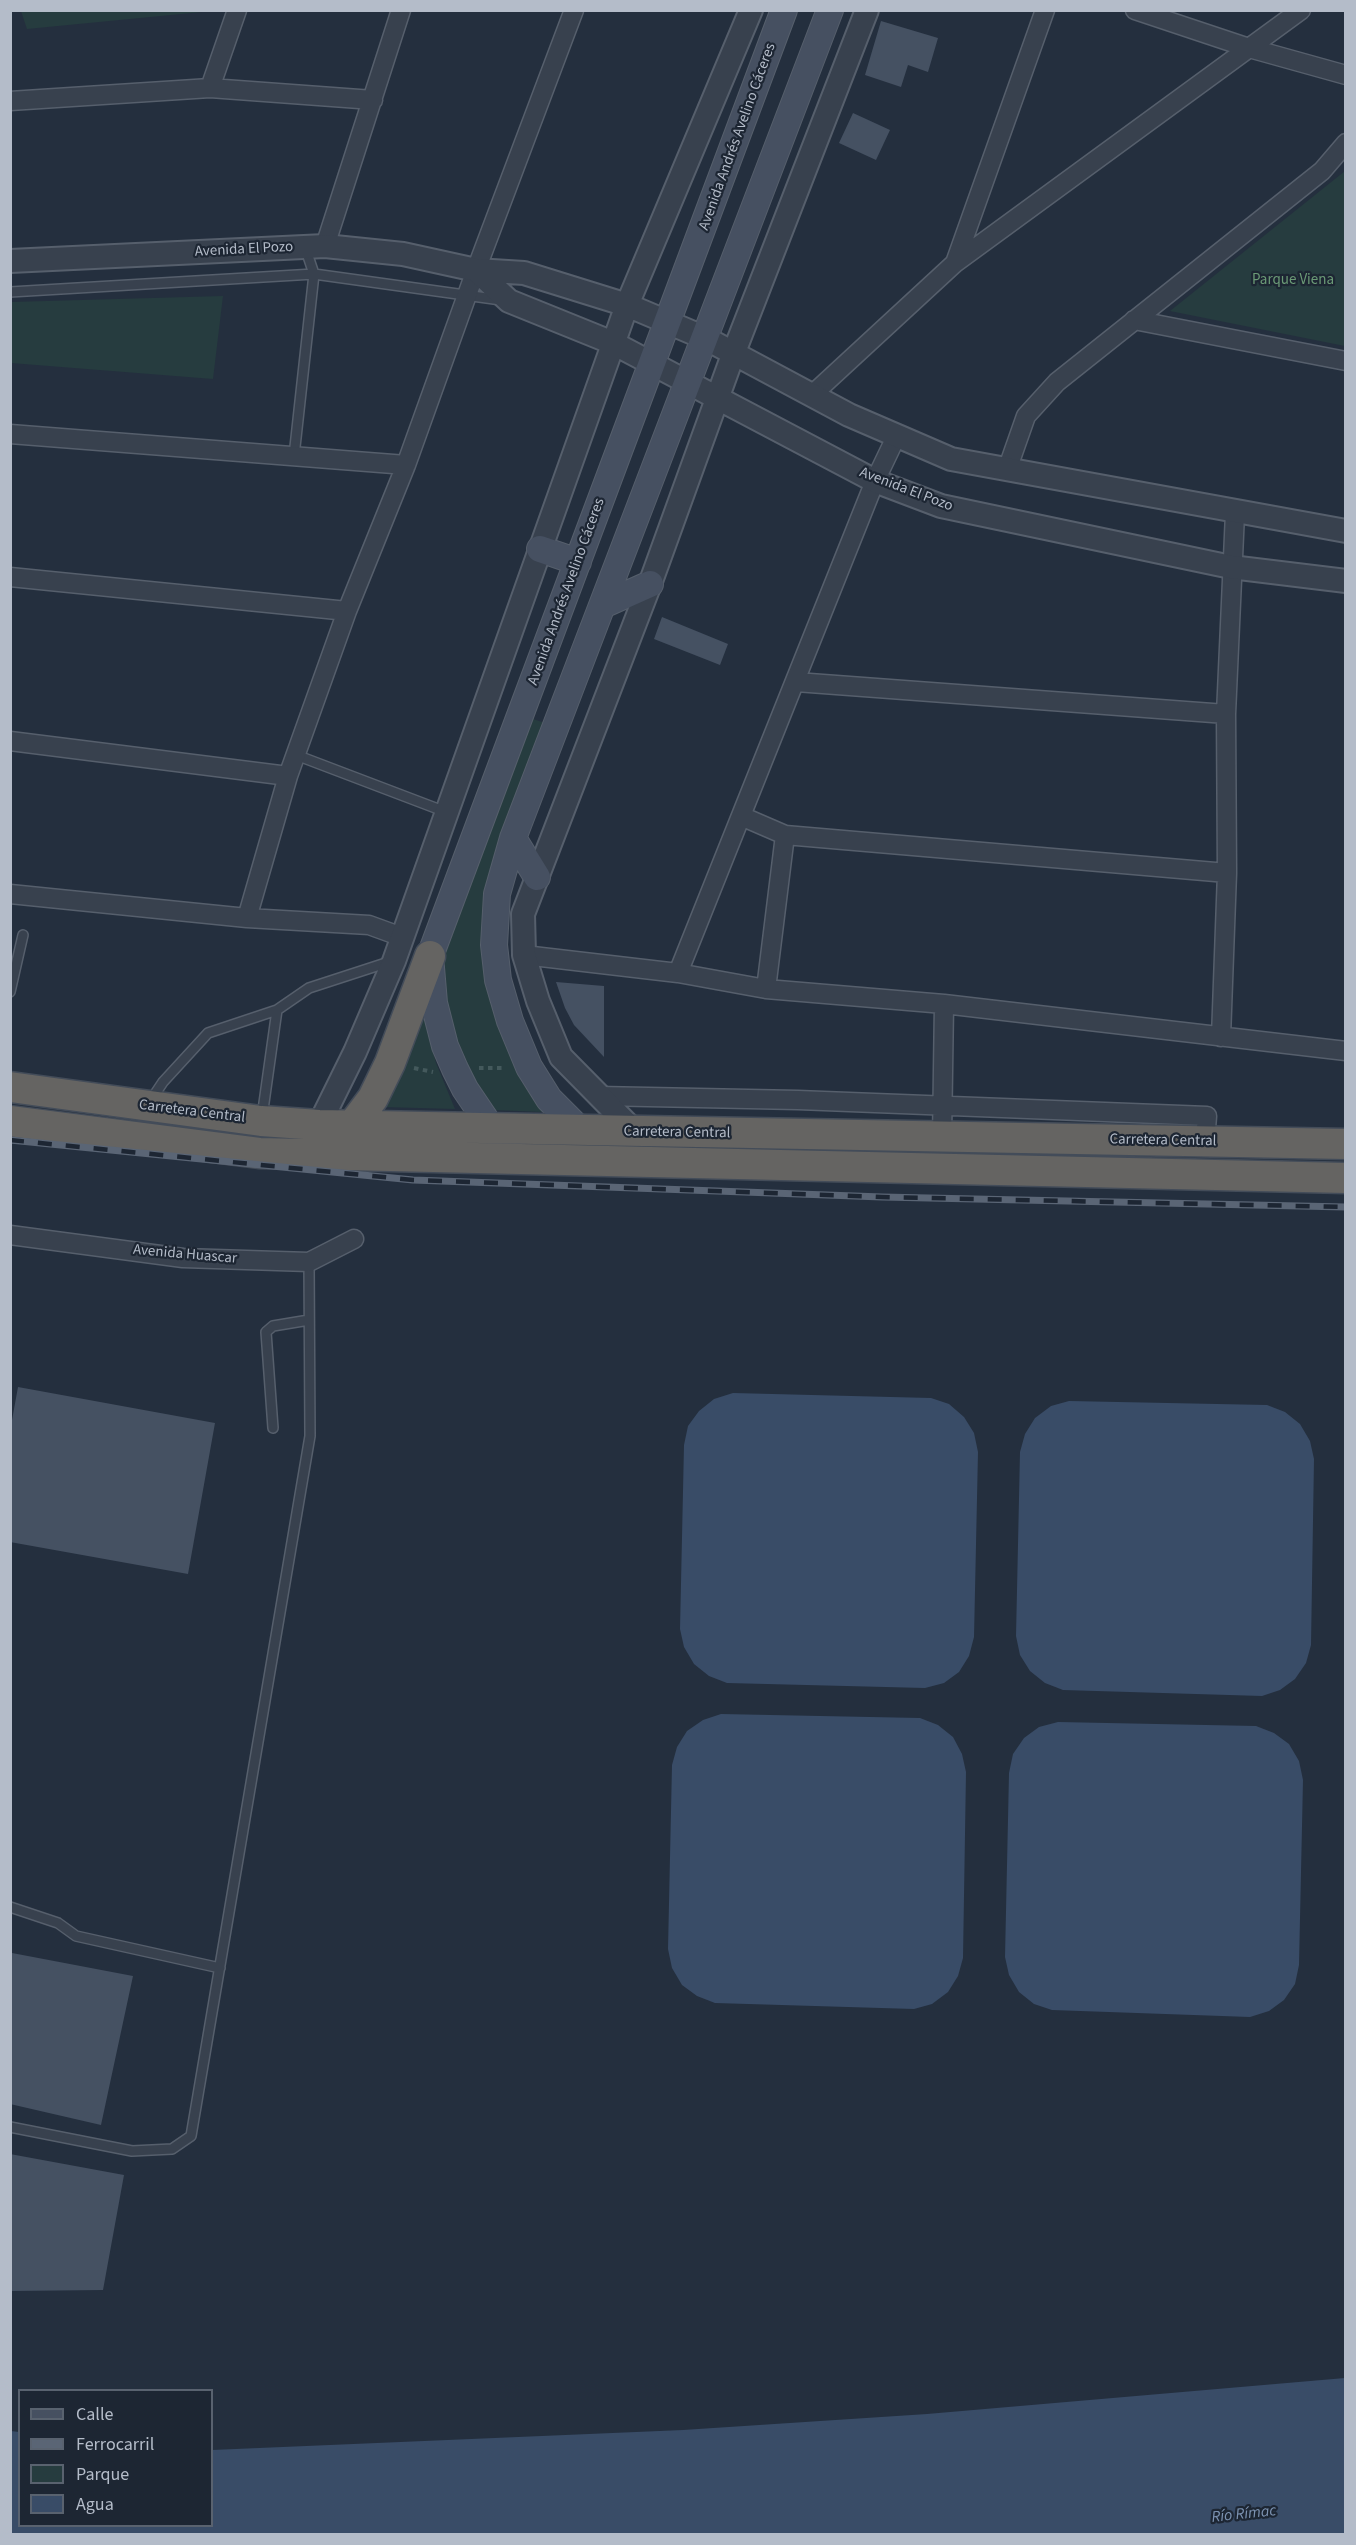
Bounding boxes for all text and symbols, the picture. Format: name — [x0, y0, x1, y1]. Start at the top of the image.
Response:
street label: Avenida Andrés Avelino Cáceres — [696, 41, 780, 233]
street label: Avenida El Pozo — [194, 238, 294, 262]
park label: Parque Viena — [1252, 272, 1334, 290]
street label: Avenida El Pozo — [857, 464, 955, 516]
street label: Avenida Andrés Avelino Cáceres — [525, 496, 609, 688]
street label: Carretera Central — [138, 1097, 246, 1127]
street label: Carretera Central — [623, 1123, 731, 1143]
street label: Carretera Central — [1109, 1131, 1217, 1151]
street label: Avenida Huascar — [132, 1241, 238, 1269]
legend — [18, 2389, 213, 2527]
text: Calle — [76, 2402, 113, 2427]
text: Ferrocarril — [76, 2432, 154, 2457]
text: Parque — [76, 2462, 129, 2487]
text: Agua — [76, 2492, 114, 2517]
water label: Río Rímac — [1211, 2502, 1277, 2528]

